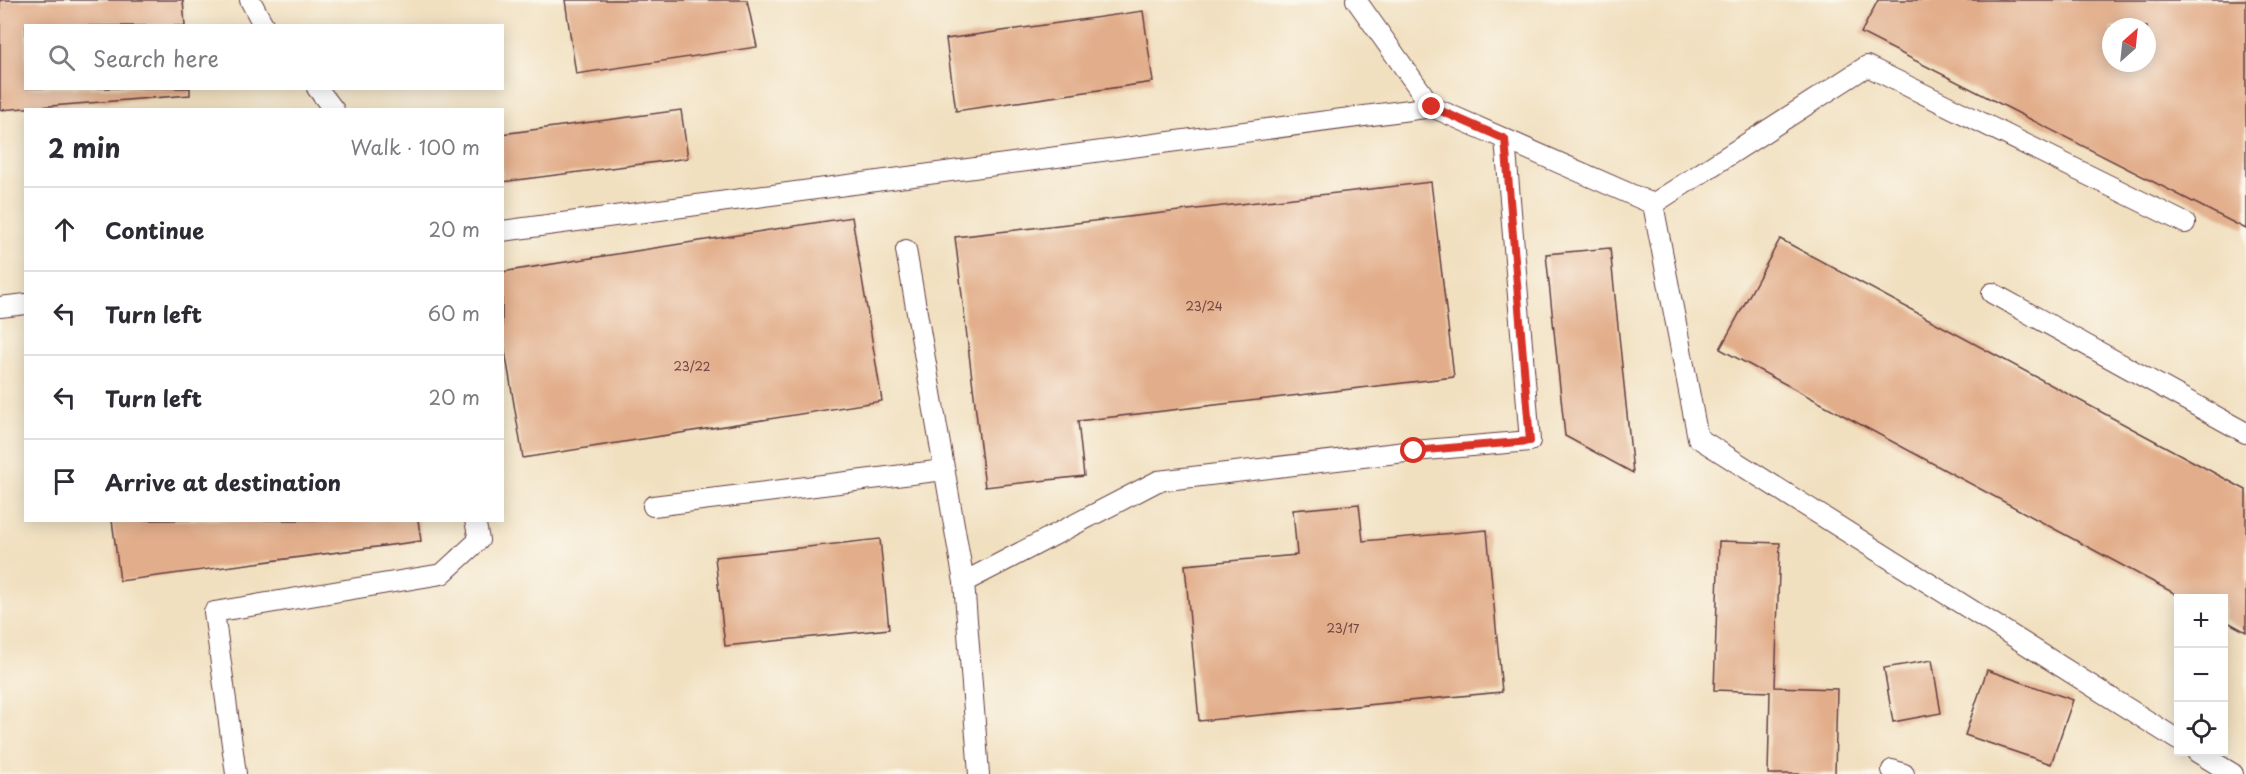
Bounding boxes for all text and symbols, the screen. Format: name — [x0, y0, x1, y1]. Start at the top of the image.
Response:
north arrow — [2102, 18, 2156, 72]
search box — [24, 24, 504, 90]
icon: search — [45, 41, 78, 74]
text: Search here — [93, 41, 219, 74]
route end — [1418, 93, 1444, 119]
text: 2 min — [48, 128, 121, 167]
text: Walk · 100 m — [350, 132, 480, 162]
icon: ahead — [48, 213, 81, 246]
text: Continue — [105, 213, 204, 246]
text: 20 m — [428, 214, 480, 244]
icon: left — [48, 297, 81, 330]
text: Turn left — [105, 297, 202, 330]
house number: 23/24 — [1185, 297, 1223, 315]
text: 60 m — [428, 298, 480, 328]
house number: 23/22 — [673, 357, 711, 375]
icon: left — [48, 381, 81, 414]
text: Turn left — [105, 381, 202, 414]
text: 20 m — [428, 382, 480, 412]
route start — [1400, 437, 1426, 463]
icon: arrive — [48, 465, 81, 498]
text: Arrive at destination — [105, 465, 341, 498]
map controls — [2174, 594, 2228, 756]
button: + — [2174, 594, 2228, 648]
house number: 23/17 — [1327, 619, 1360, 637]
button: − — [2174, 648, 2228, 702]
button: locate — [2174, 702, 2228, 756]

